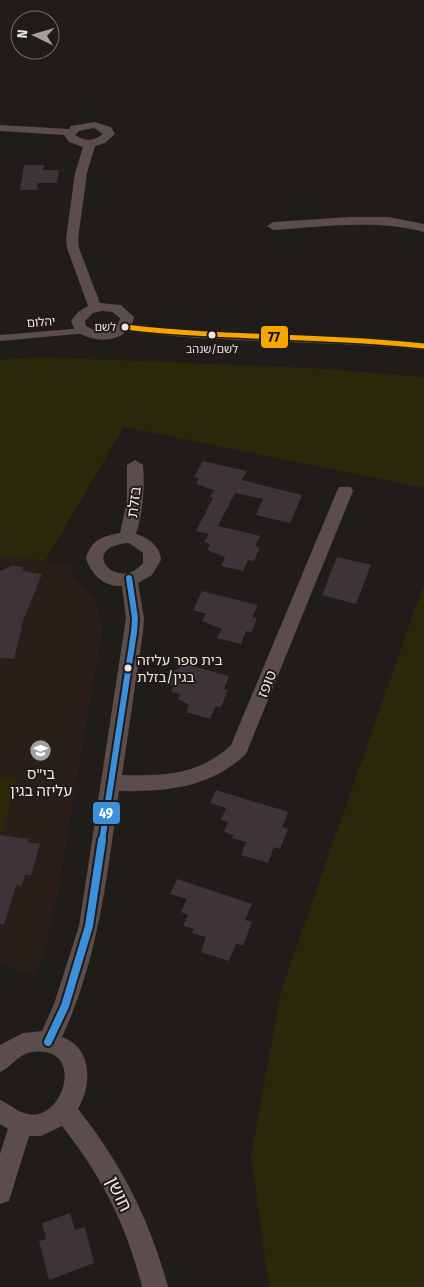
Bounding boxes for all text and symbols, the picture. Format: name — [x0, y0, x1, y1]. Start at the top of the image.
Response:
north arrow — [10, 10, 60, 60]
text: N — [14, 29, 31, 39]
street label: יהלום — [26, 314, 56, 330]
place label: לשם — [95, 321, 116, 334]
marker: לשם — [120, 322, 130, 332]
line badge: 77 — [260, 325, 289, 349]
text: 77 — [268, 329, 280, 346]
marker: לשם/שנהב — [207, 330, 217, 340]
place label: לשם/שנהב — [186, 343, 238, 356]
street label: בזלת — [123, 485, 145, 519]
place label: בית ספר עליזה בגין/בזלת — [137, 652, 223, 686]
marker: בית ספר עליזה בגין/בזלת — [123, 663, 133, 673]
street label: טופז — [253, 668, 281, 700]
school or university icon: בי"ס עליזה בגין — [29, 739, 53, 763]
place label: בי"ס עליזה בגין — [10, 765, 72, 800]
line badge: 49 — [92, 801, 121, 825]
text: 49 — [99, 805, 113, 822]
street label: חושן — [101, 1173, 137, 1215]

